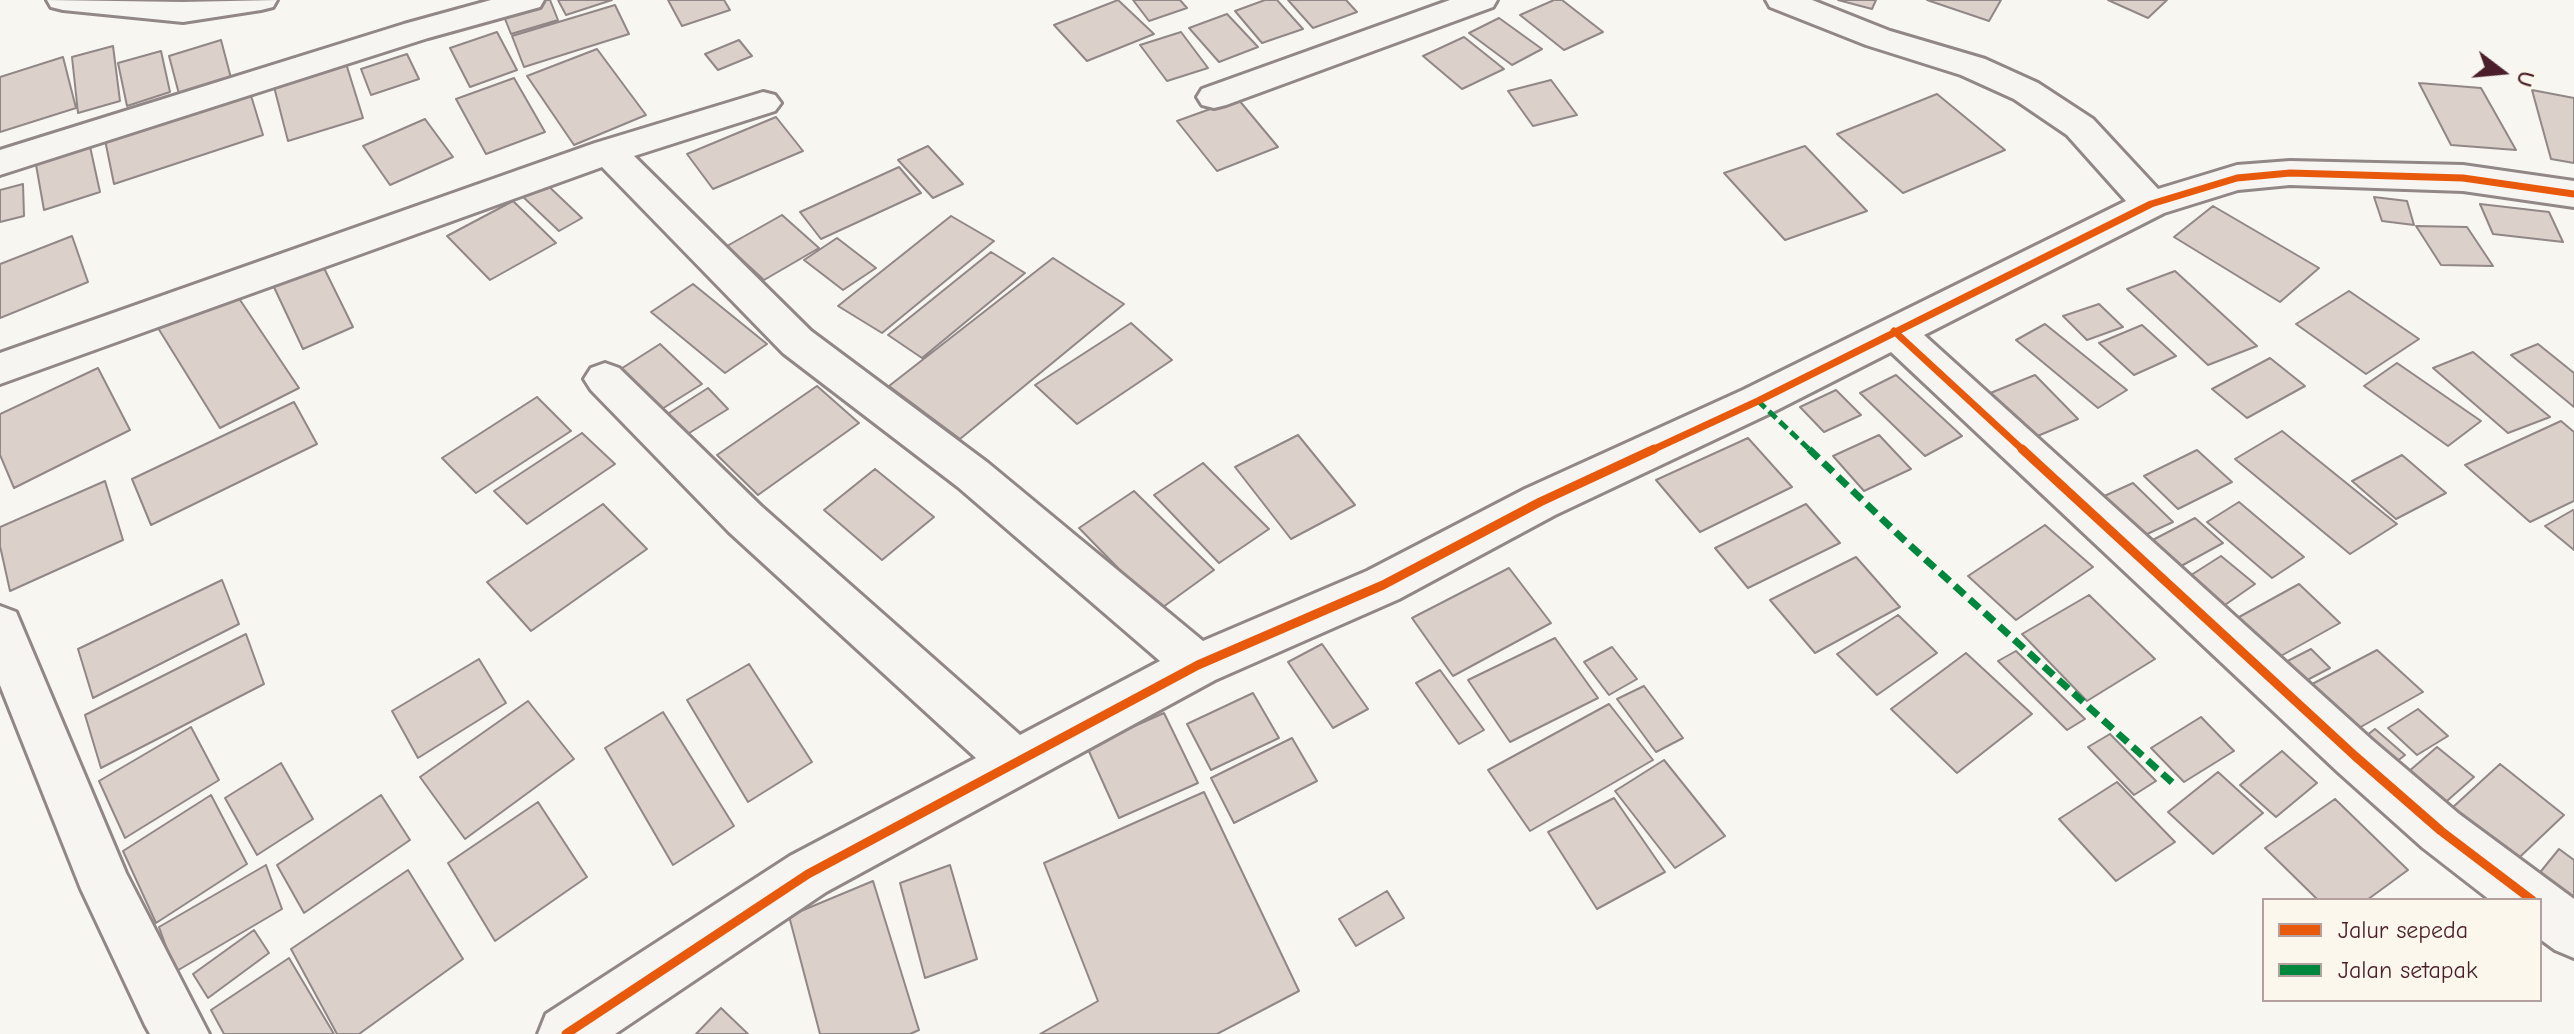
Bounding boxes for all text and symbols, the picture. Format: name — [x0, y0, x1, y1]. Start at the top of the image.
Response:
north arrow — [2462, 32, 2542, 112]
text: U — [2511, 68, 2540, 89]
legend — [2262, 898, 2542, 1002]
text: Jalur sepeda — [2338, 916, 2468, 944]
text: Jalan setapak — [2338, 956, 2478, 984]

